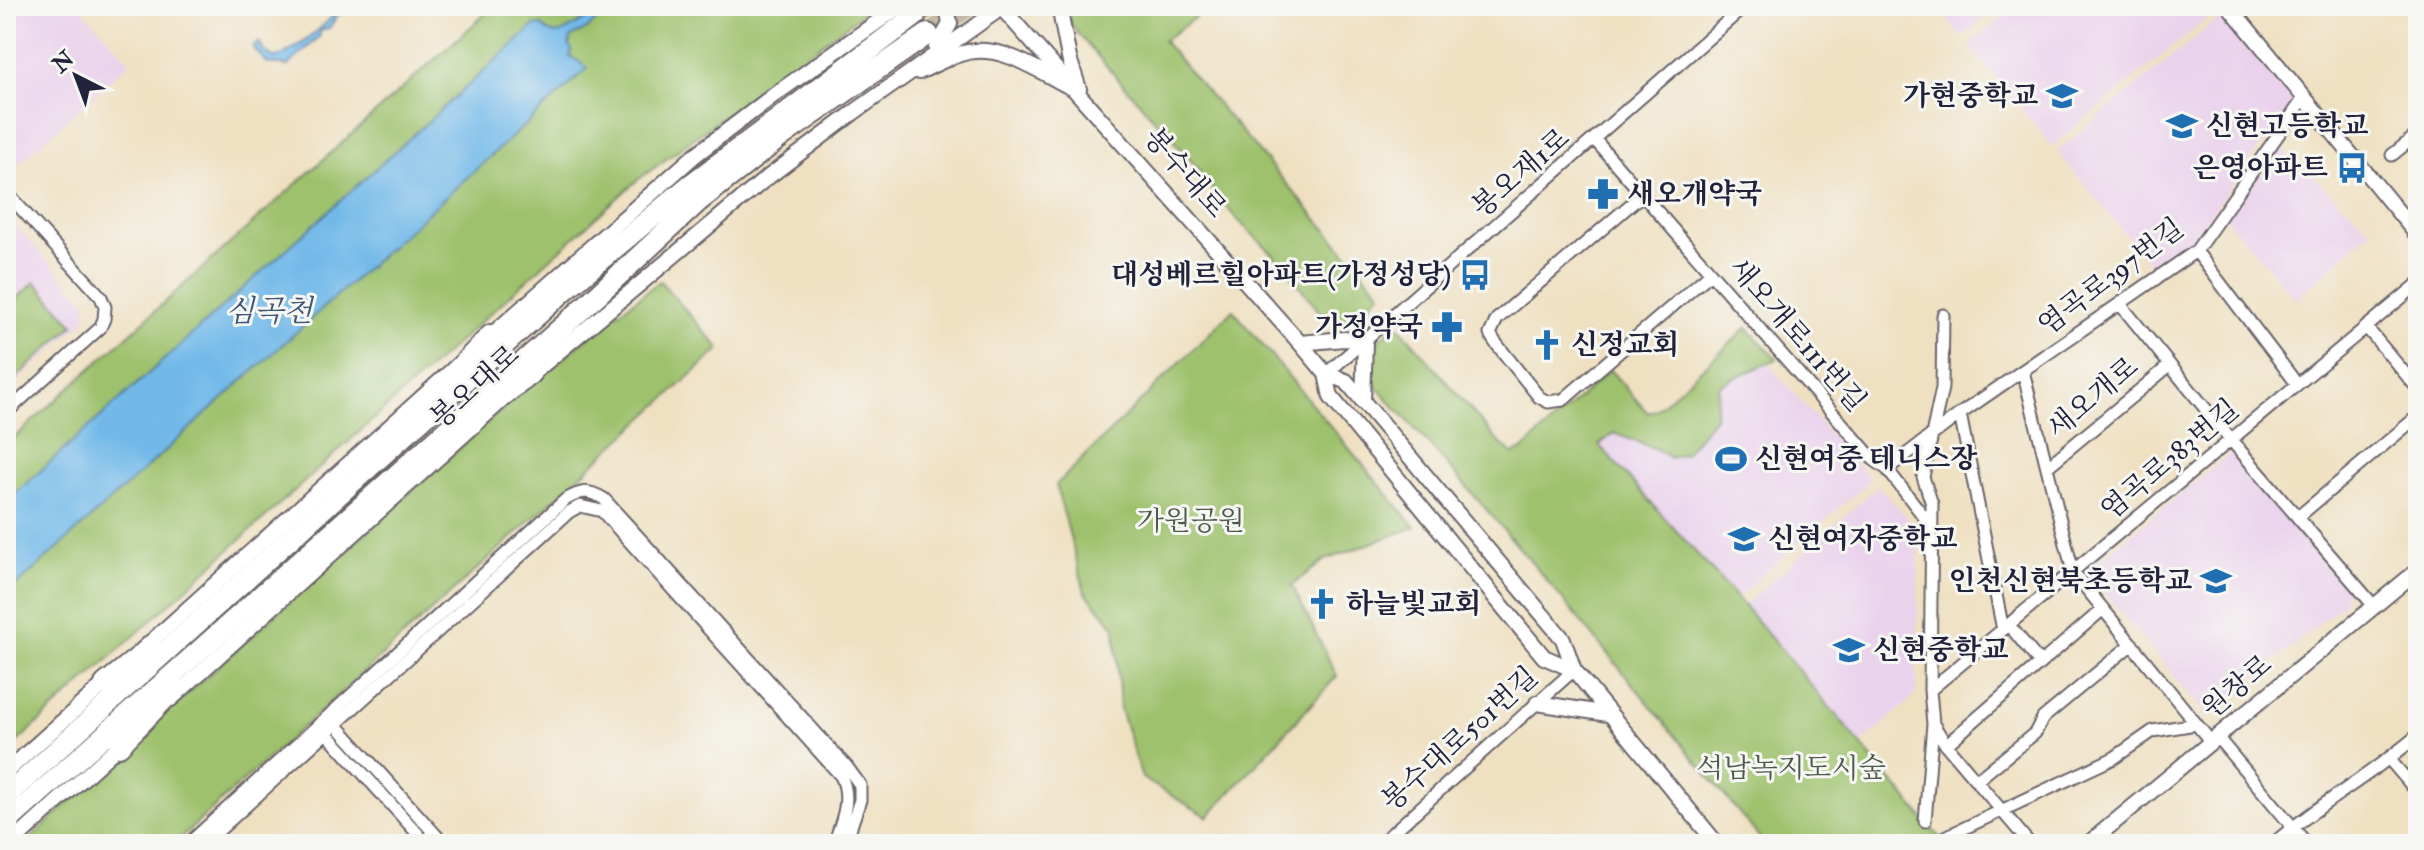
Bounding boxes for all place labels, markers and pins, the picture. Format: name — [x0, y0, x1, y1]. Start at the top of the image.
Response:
place label: 가현중학교 — [1903, 79, 2038, 114]
school or university icon: 가현중학교 — [2045, 79, 2079, 113]
school or university icon: 신현고등학교 — [2165, 109, 2199, 143]
place label: 신현고등학교 — [2206, 109, 2368, 144]
place label: 은영아파트 — [2193, 151, 2328, 186]
bus stop icon: 은영아파트 — [2335, 151, 2369, 185]
pharmacy icon: 새오개약국 — [1586, 177, 1620, 211]
place label: 새오개약국 — [1627, 177, 1762, 212]
place label: 대성베르힐아파트(가정성당) — [1111, 258, 1451, 293]
bus stop icon: 대성베르힐아파트(가정성당) — [1458, 258, 1492, 292]
place label: 가정약국 — [1315, 310, 1423, 345]
pharmacy icon: 가정약국 — [1430, 310, 1464, 344]
church icon: 신정교회 — [1530, 328, 1564, 362]
place label: 신정교회 — [1571, 328, 1679, 363]
sports icon: 신현여중 테니스장 — [1714, 442, 1748, 476]
place label: 신현여중 테니스장 — [1755, 442, 1978, 477]
school or university icon: 신현여자중학교 — [1727, 522, 1761, 556]
place label: 신현여자중학교 — [1768, 522, 1957, 557]
place label: 인천신현북초등학교 — [1949, 564, 2192, 599]
school or university icon: 인천신현북초등학교 — [2199, 564, 2233, 598]
church icon: 하늘빛교회 — [1305, 587, 1339, 621]
place label: 하늘빛교회 — [1346, 587, 1481, 622]
school or university icon: 신현중학교 — [1832, 633, 1866, 667]
place label: 신현중학교 — [1873, 633, 2008, 668]

